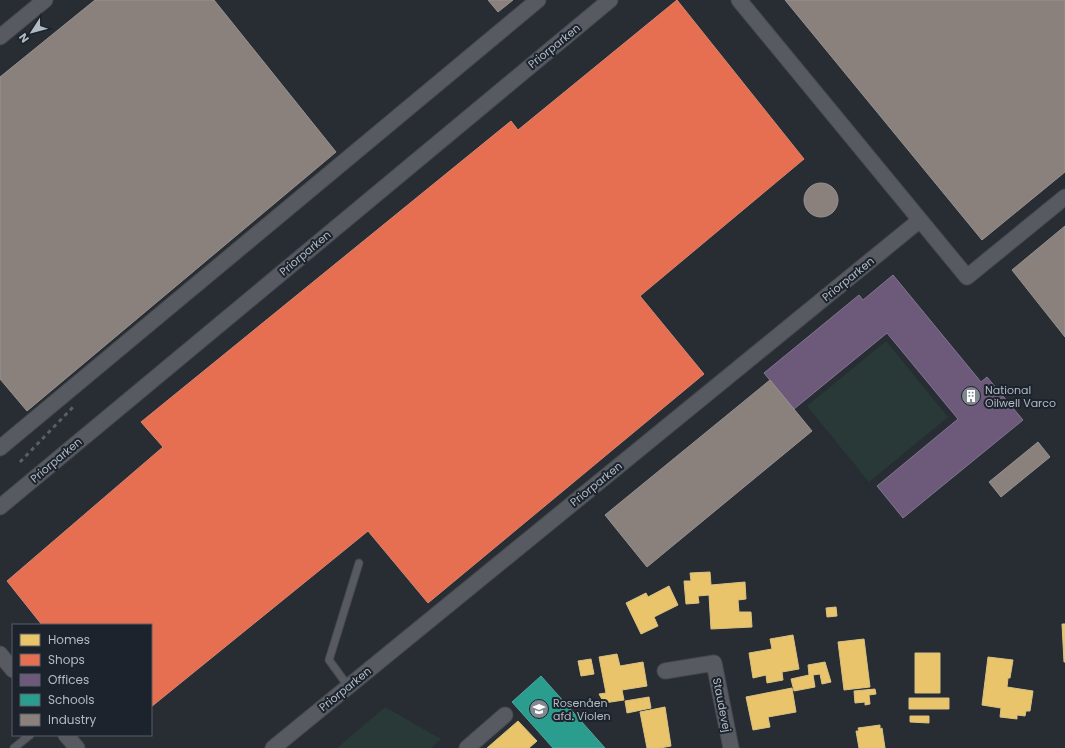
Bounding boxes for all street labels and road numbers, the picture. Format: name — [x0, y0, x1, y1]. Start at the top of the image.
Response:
street label: Priorparken — [525, 20, 583, 72]
street label: Priorparken — [276, 227, 334, 279]
street label: Priorparken — [819, 253, 877, 305]
street label: Priorparken — [27, 434, 85, 486]
street label: Priorparken — [567, 458, 625, 510]
street label: Priorparken — [316, 663, 374, 715]
street label: Staudevej — [709, 677, 735, 734]

